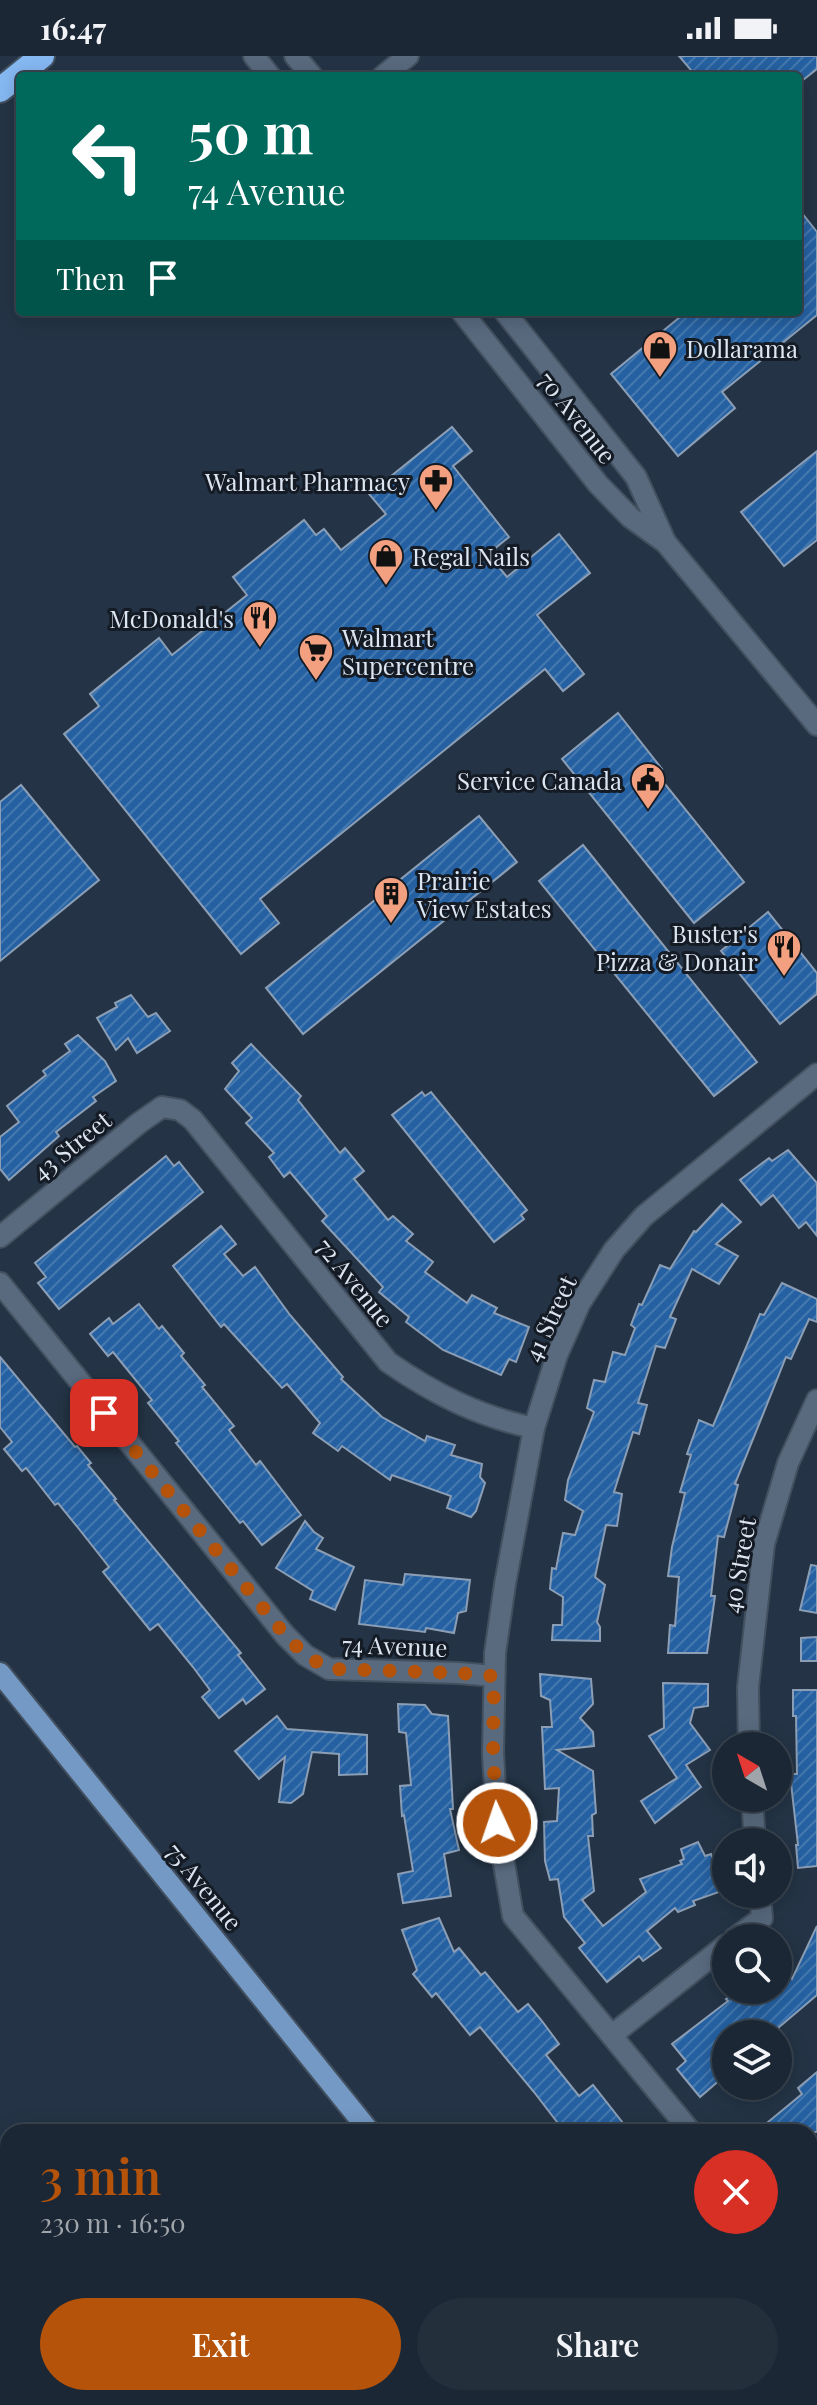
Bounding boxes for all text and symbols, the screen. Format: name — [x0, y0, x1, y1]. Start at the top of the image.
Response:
text: 16:47 — [40, 8, 106, 48]
text: 50 m — [188, 94, 314, 169]
icon: left — [56, 104, 160, 208]
text: 74 Avenue — [188, 166, 346, 214]
icon: arrive — [141, 256, 185, 300]
text: Then — [56, 258, 125, 298]
shop icon: Dollarama — [641, 329, 679, 379]
place label: Dollarama — [686, 332, 798, 364]
street label: 70 Avenue — [532, 364, 624, 470]
pharmacy icon: Walmart Pharmacy — [417, 462, 455, 512]
place label: Walmart Pharmacy — [204, 465, 410, 497]
shop icon: Regal Nails — [367, 537, 405, 587]
place label: Regal Nails — [412, 540, 530, 572]
restaurant icon: McDonald's — [241, 599, 279, 649]
place label: McDonald's — [109, 602, 234, 634]
place label: Walmart Supercentre — [341, 621, 474, 681]
supermarket icon: Walmart Supercentre — [297, 632, 335, 682]
public building icon: Service Canada — [629, 761, 667, 811]
place label: Service Canada — [457, 764, 622, 796]
place label: Prairie View Estates — [416, 864, 552, 924]
building icon: Prairie View Estates — [372, 875, 410, 925]
place label: Buster's Pizza & Donair — [596, 917, 758, 977]
restaurant icon: Buster's Pizza & Donair — [765, 928, 803, 978]
street label: 43 Street — [25, 1103, 117, 1187]
street label: 72 Avenue — [310, 1231, 402, 1333]
street label: 41 Street — [515, 1269, 583, 1366]
pin — [70, 1379, 138, 1447]
icon: arrive — [82, 1391, 126, 1435]
street label: 40 Street — [714, 1514, 762, 1615]
street label: 74 Avenue — [342, 1627, 448, 1663]
north arrow — [712, 1732, 792, 1812]
map controls — [712, 1732, 792, 2100]
position arrow — [455, 1781, 539, 1865]
button: sound — [712, 1828, 792, 1908]
street label: 75 Avenue — [160, 1836, 250, 1936]
button: search — [712, 1924, 792, 2004]
button: layers — [712, 2020, 792, 2100]
text: 3 min — [40, 2143, 161, 2207]
button: close — [694, 2150, 778, 2234]
text: 230 m · 16:50 — [40, 2205, 186, 2240]
button: Exit — [40, 2298, 401, 2390]
button: Share — [417, 2298, 778, 2390]

